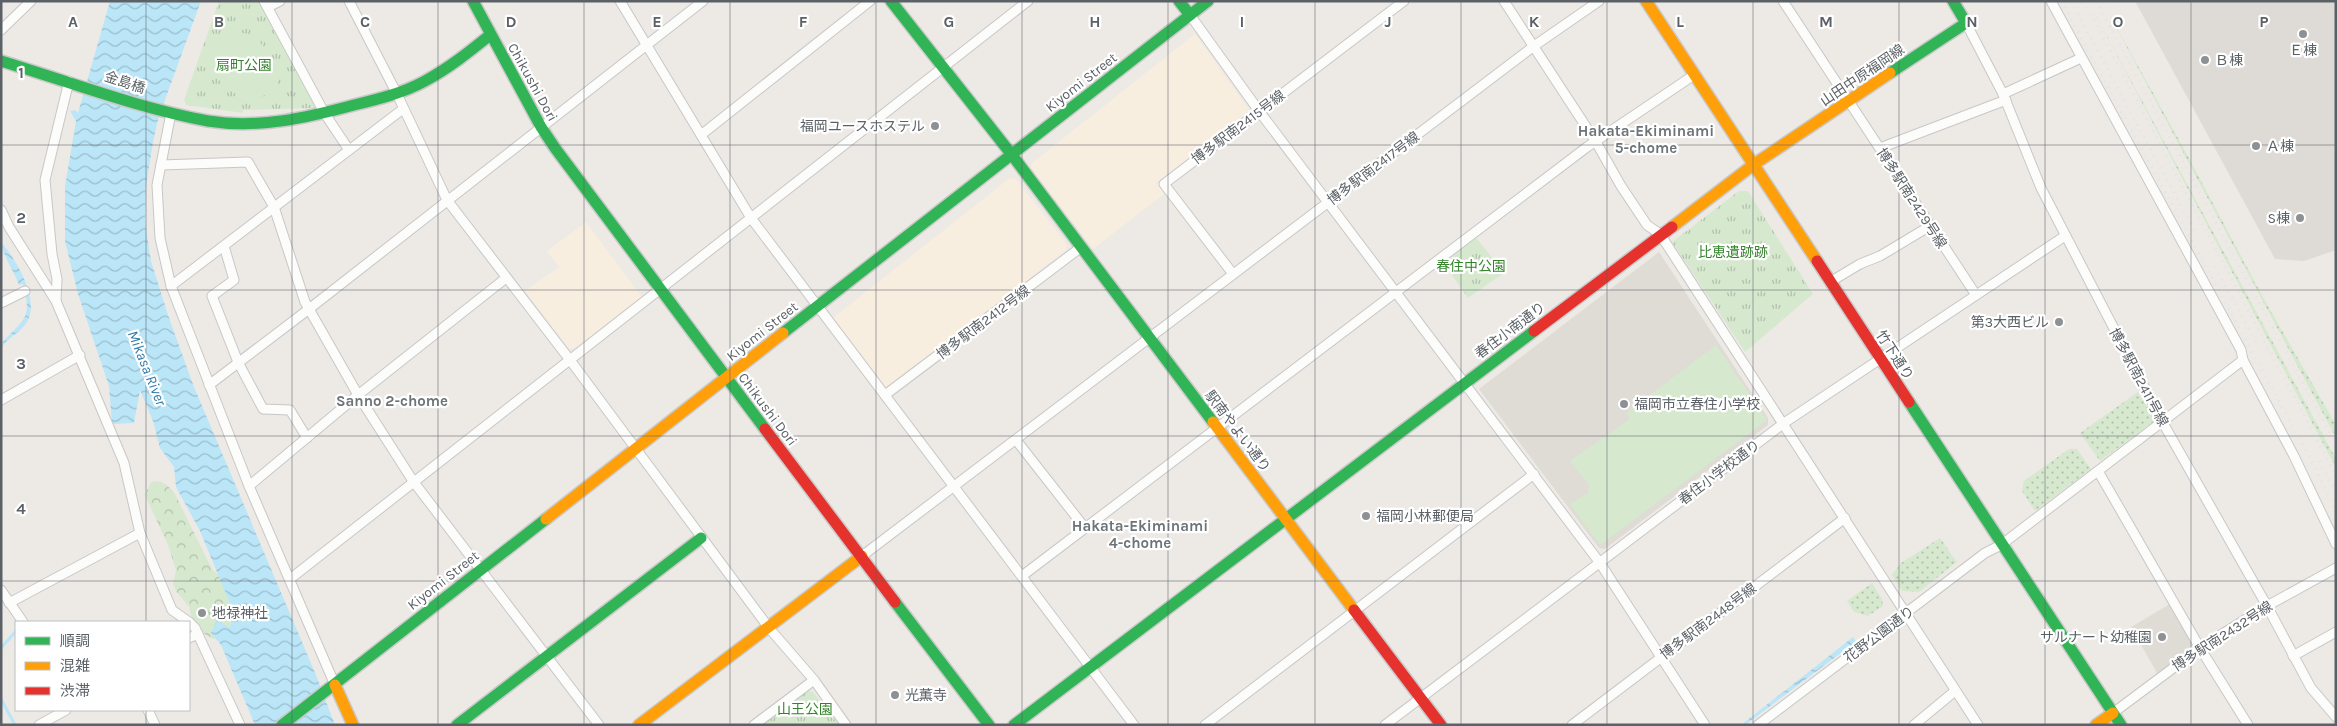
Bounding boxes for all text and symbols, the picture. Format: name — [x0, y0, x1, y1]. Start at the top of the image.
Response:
text: A — [68, 12, 78, 31]
text: B — [214, 12, 224, 31]
text: C — [360, 12, 370, 31]
text: D — [506, 12, 517, 31]
text: E — [652, 12, 662, 31]
text: F — [799, 12, 808, 31]
text: G — [944, 12, 954, 31]
text: H — [1089, 12, 1101, 31]
text: I — [1240, 12, 1244, 31]
text: J — [1384, 12, 1392, 31]
text: K — [1529, 12, 1540, 31]
text: L — [1676, 12, 1684, 31]
text: M — [1819, 12, 1833, 31]
text: N — [1966, 12, 1978, 31]
text: O — [2113, 12, 2124, 31]
text: P — [2259, 12, 2269, 31]
marker: Ｅ棟 — [2297, 28, 2309, 40]
street label: Chikushi Dori — [504, 40, 561, 124]
street label: 山田中原福岡線 — [1817, 41, 1908, 110]
place label: Ｅ棟 — [2289, 42, 2317, 59]
street label: Kiyomi Street — [1042, 49, 1120, 116]
place label: Ｂ棟 — [2215, 52, 2243, 69]
marker: Ｂ棟 — [2199, 54, 2211, 66]
park label: 扇町公園 — [216, 57, 272, 74]
text: 1 — [18, 63, 24, 82]
street label: 金島橋 — [102, 68, 147, 97]
street label: 博多駅南2415号線 — [1188, 87, 1288, 168]
place label: 福岡ユースホステル — [800, 118, 925, 135]
marker: 福岡ユースホステル — [929, 120, 941, 132]
district label: Hakata-Ekiminami 5-chome — [1578, 122, 1714, 157]
street label: 博多駅南2417号線 — [1324, 128, 1423, 209]
place label: Ａ棟 — [2266, 138, 2294, 155]
marker: Ａ棟 — [2250, 140, 2262, 152]
street label: 博多駅南2429号線 — [1873, 145, 1950, 252]
text: 2 — [16, 208, 26, 227]
place label: S棟 — [2268, 210, 2290, 227]
marker: S棟 — [2294, 212, 2306, 224]
park label: 比恵遺跡跡 — [1698, 244, 1768, 261]
park label: 春住中公園 — [1436, 258, 1506, 275]
street label: 博多駅南2412号線 — [933, 282, 1033, 363]
street label: Kiyomi Street — [723, 298, 801, 365]
street label: 春住小南通り — [1472, 298, 1549, 362]
place label: 第3大西ビル — [1971, 314, 2049, 331]
marker: 第3大西ビル — [2053, 316, 2065, 328]
street label: 博多駅南2411号線 — [2105, 325, 2172, 429]
street label: 竹下通り — [1872, 327, 1917, 383]
water label: Mikasa River — [124, 328, 171, 409]
text: 3 — [16, 354, 26, 373]
street label: Chikushi Dori — [735, 369, 801, 449]
street label: 駅南やよい通り — [1201, 387, 1274, 476]
district label: Sanno 2-chome — [336, 392, 448, 410]
place label: 福岡市立春住小学校 — [1634, 396, 1760, 413]
marker: 福岡市立春住小学校 — [1618, 398, 1630, 410]
street label: 春住小学校通り — [1675, 436, 1764, 509]
text: 4 — [16, 499, 26, 518]
place label: 福岡小林郵便局 — [1376, 508, 1474, 525]
marker: 福岡小林郵便局 — [1360, 510, 1372, 522]
district label: Hakata-Ekiminami 4-chome — [1072, 517, 1208, 552]
street label: Kiyomi Street — [404, 547, 482, 614]
street label: 博多駅南2448号線 — [1657, 580, 1760, 663]
street label: 博多駅南2432号線 — [2169, 598, 2276, 675]
street label: 花野公園通り — [1841, 602, 1918, 666]
place label: 地禄神社 — [212, 605, 268, 622]
marker: 地禄神社 — [196, 607, 208, 619]
legend — [15, 621, 190, 711]
place label: サルナート幼稚園 — [2040, 629, 2152, 646]
marker: サルナート幼稚園 — [2156, 631, 2168, 643]
text: 順調 — [60, 632, 90, 650]
text: 混雑 — [60, 657, 90, 675]
text: 渋滞 — [60, 682, 90, 700]
place label: 光薫寺 — [905, 687, 947, 704]
marker: 光薫寺 — [889, 689, 901, 701]
park label: 山王公園 — [777, 701, 833, 718]

